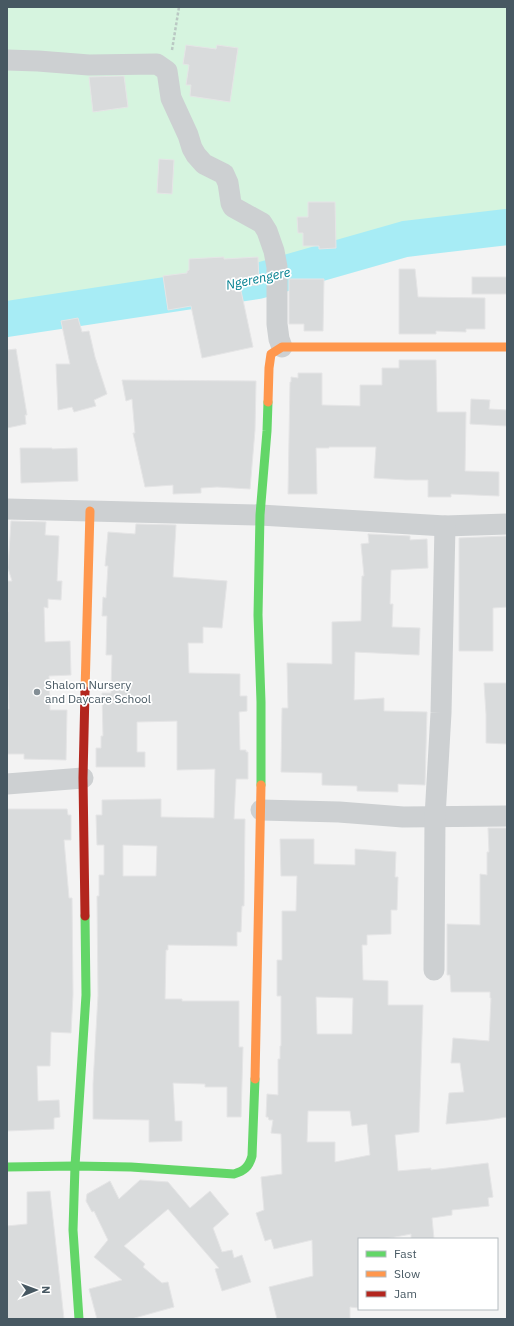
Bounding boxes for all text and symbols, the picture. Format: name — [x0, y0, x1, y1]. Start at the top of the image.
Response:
water label: Ngerengere — [224, 263, 292, 294]
place label: Shalom Nursery and Daycare School — [45, 677, 151, 706]
marker: Shalom Nursery and Daycare School — [32, 687, 42, 697]
legend — [358, 1238, 498, 1310]
text: Fast — [394, 1246, 417, 1261]
text: Slow — [394, 1266, 420, 1281]
north arrow — [16, 1270, 56, 1310]
text: N — [39, 1286, 53, 1294]
text: Jam — [394, 1286, 417, 1301]

